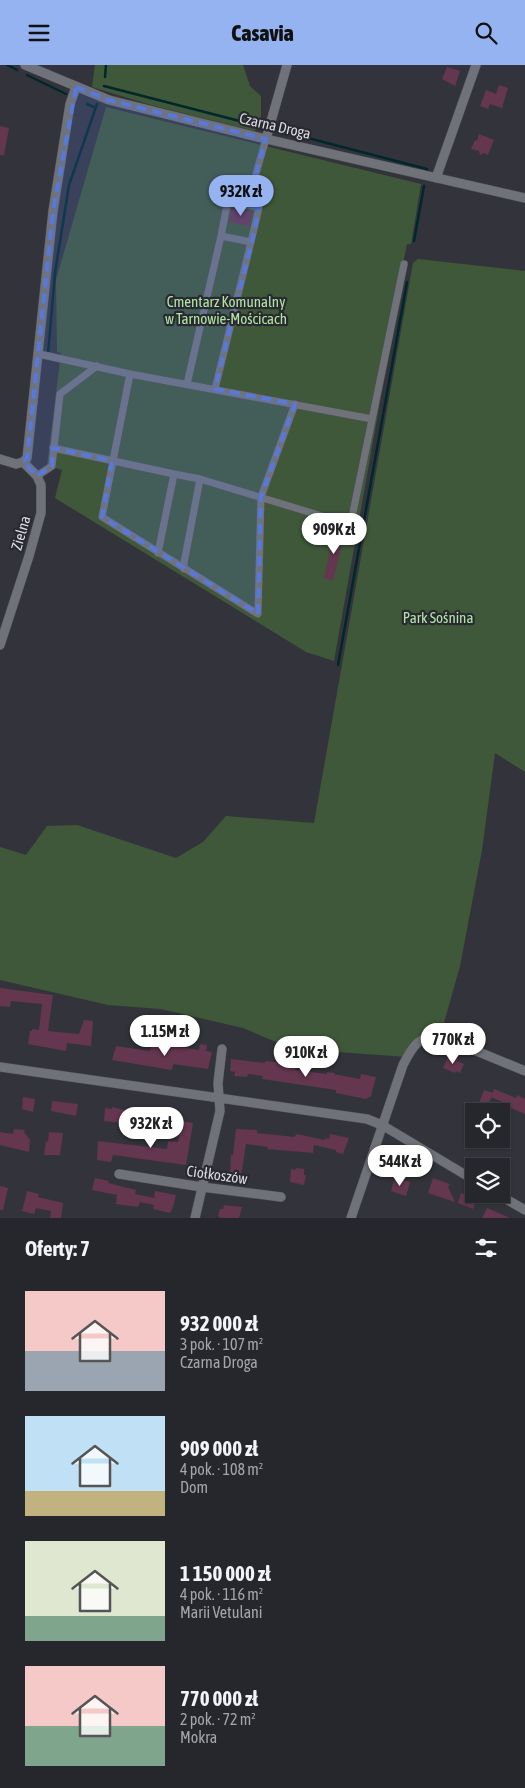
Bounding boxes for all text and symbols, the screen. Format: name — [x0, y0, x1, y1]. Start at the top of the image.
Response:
icon: menu — [25, 19, 53, 47]
icon: search — [472, 19, 500, 47]
text: Casavia — [231, 20, 294, 46]
street label: Czarna Droga — [238, 109, 313, 142]
pin: 932K zł — [195, 175, 287, 217]
text: 932K zł — [220, 182, 262, 200]
park label: Cmentarz Komunalny w Tarnowie-Mościcach — [165, 293, 287, 327]
pin: 909K zł — [288, 513, 380, 555]
street label: Zielna — [7, 514, 34, 552]
text: 909K zł — [313, 520, 355, 538]
park label: Park Sośnina — [403, 609, 473, 626]
pin: 1.15M zł — [113, 1015, 217, 1057]
text: 1.15M zł — [141, 1022, 189, 1040]
pin: 770K zł — [407, 1023, 499, 1065]
text: 770K zł — [432, 1030, 474, 1048]
pin: 910K zł — [260, 1035, 352, 1078]
text: 910K zł — [285, 1043, 327, 1061]
map controls — [465, 1103, 510, 1203]
button: locate — [465, 1103, 510, 1148]
pin: 932K zł — [105, 1107, 197, 1149]
text: 932K zł — [130, 1114, 172, 1132]
pin: 544K zł — [354, 1145, 446, 1187]
text: 544K zł — [379, 1152, 421, 1170]
button: layers — [465, 1158, 510, 1203]
street label: Ciołkoszów — [186, 1162, 248, 1187]
icon: filters — [472, 1234, 500, 1262]
text: Oferty: 7 — [25, 1236, 90, 1260]
icon: home — [65, 1311, 125, 1371]
text: 932 000 zł — [180, 1311, 258, 1335]
text: 3 pok. · 107 m² — [180, 1335, 263, 1353]
text: Czarna Droga — [180, 1353, 258, 1371]
icon: home — [65, 1436, 125, 1496]
text: 909 000 zł — [180, 1436, 258, 1460]
text: 4 pok. · 108 m² — [180, 1460, 263, 1478]
text: Dom — [180, 1478, 208, 1496]
icon: home — [65, 1561, 125, 1621]
text: 1 150 000 zł — [180, 1561, 271, 1585]
text: 4 pok. · 116 m² — [180, 1585, 263, 1603]
text: Marii Vetulani — [180, 1603, 263, 1621]
icon: home — [65, 1686, 125, 1746]
text: 770 000 zł — [180, 1686, 258, 1710]
text: 2 pok. · 72 m² — [180, 1710, 256, 1728]
text: Mokra — [180, 1728, 217, 1746]

